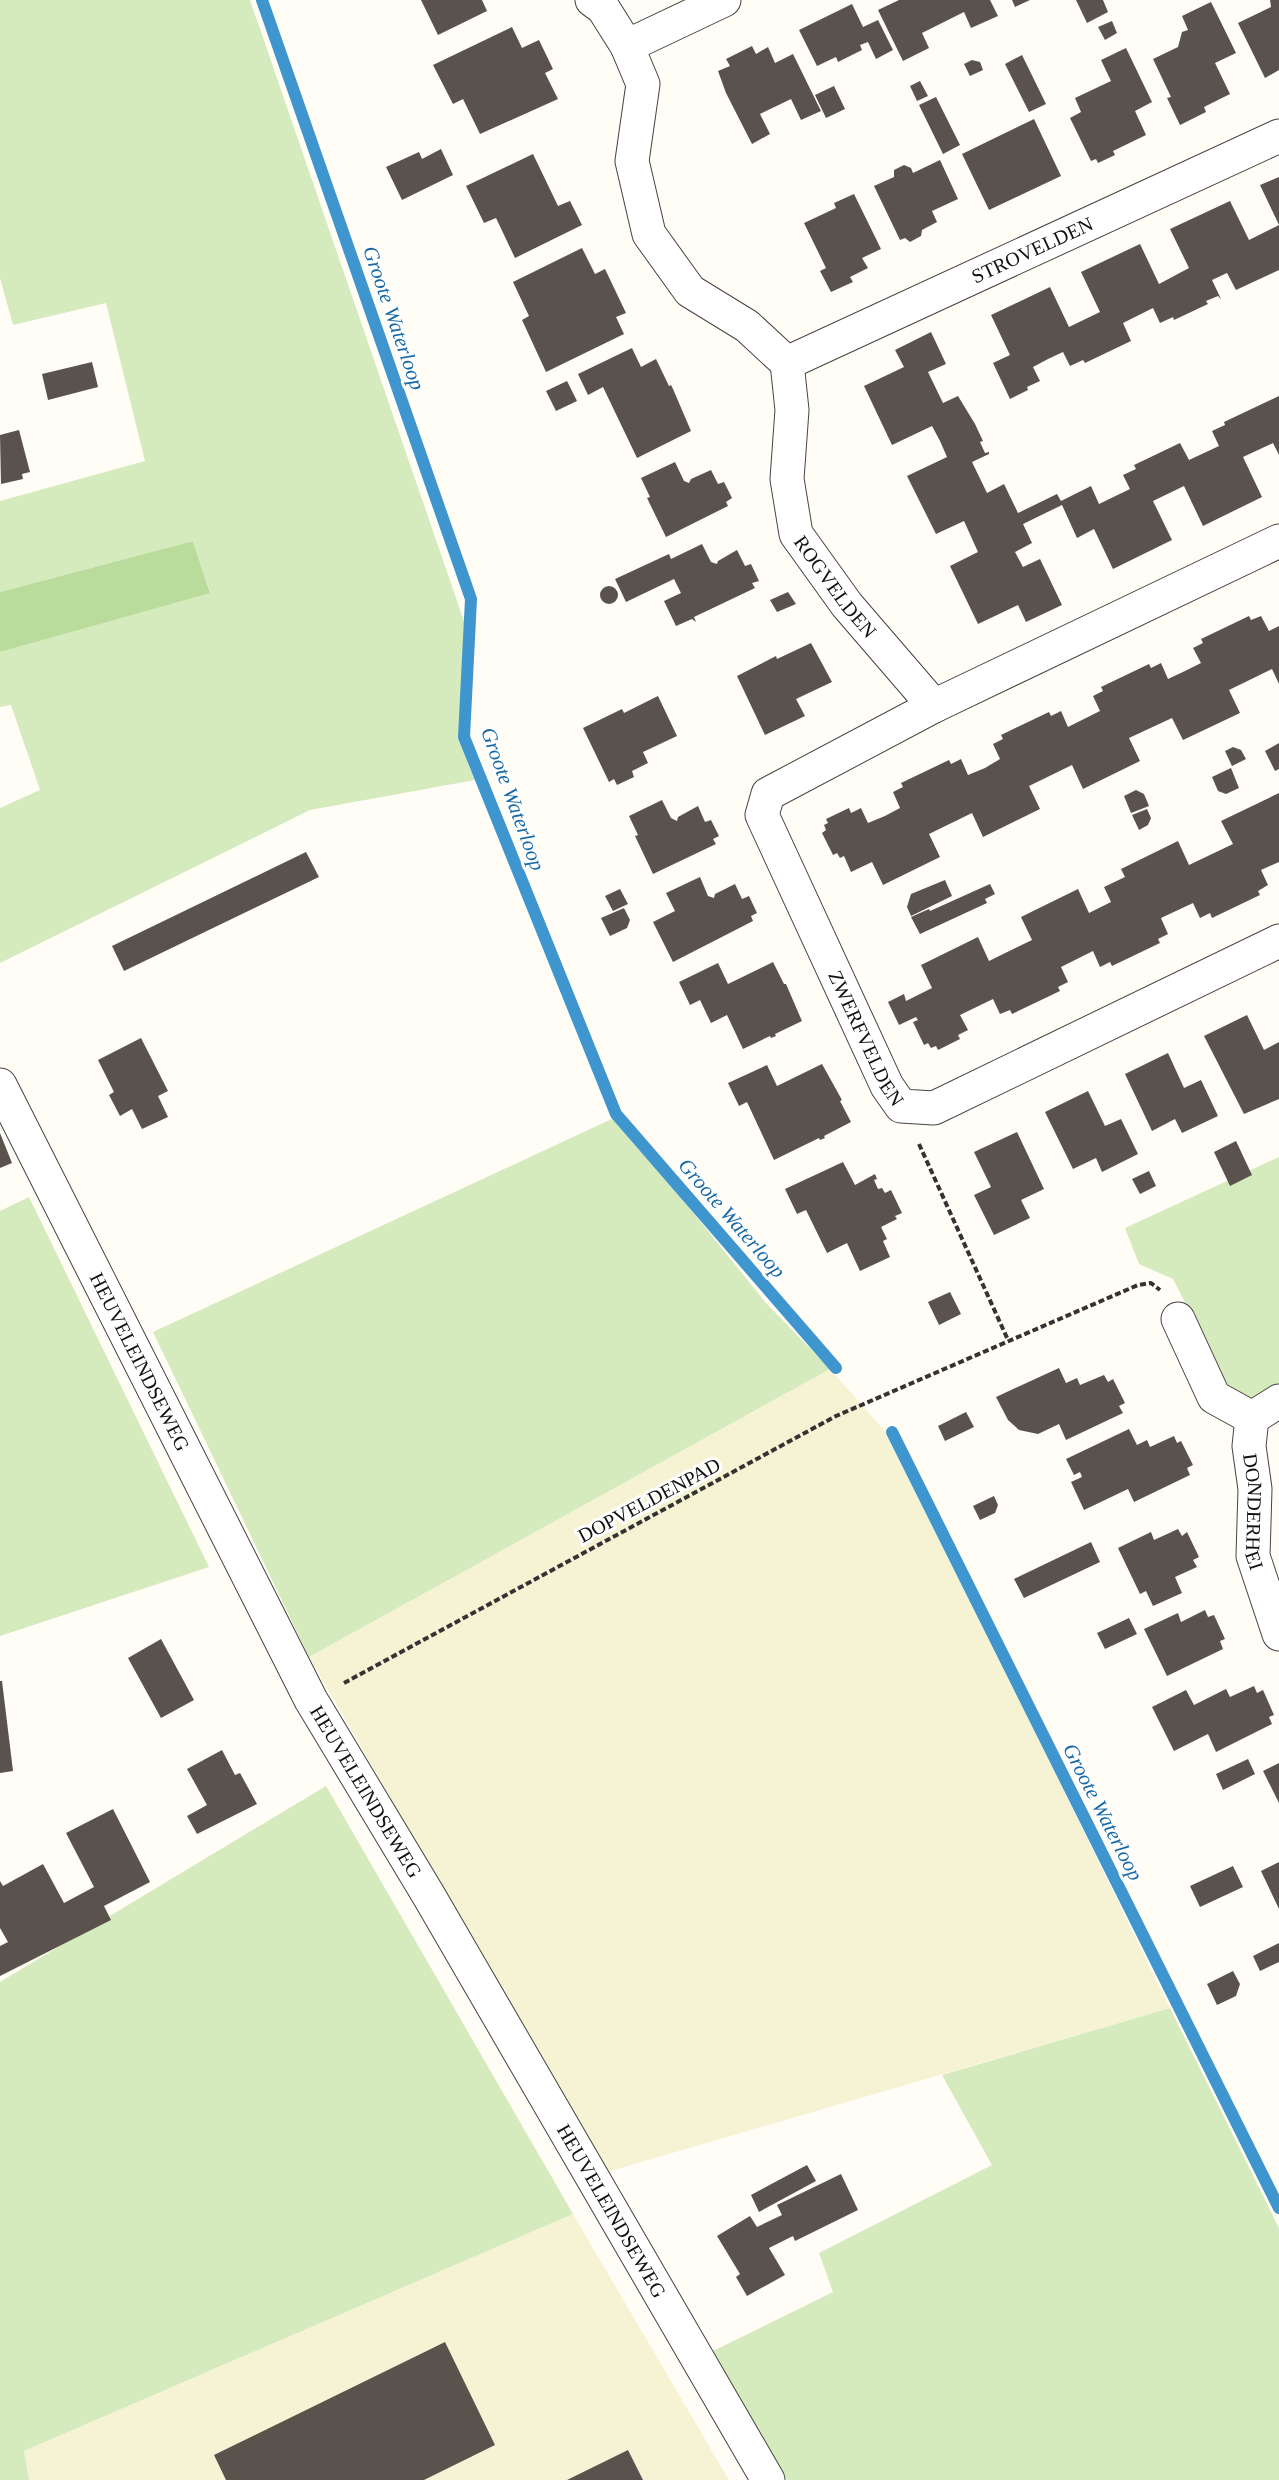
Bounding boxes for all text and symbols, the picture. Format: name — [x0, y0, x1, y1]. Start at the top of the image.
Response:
street label: STROVELDEN — [968, 212, 1096, 287]
water label: Groote Waterloop — [358, 243, 430, 393]
street label: ROGVELDEN — [790, 531, 881, 642]
water label: Groote Waterloop — [476, 724, 550, 874]
street label: ZWERFVELDEN — [824, 967, 908, 1110]
water label: Groote Waterloop — [674, 1153, 790, 1283]
street label: HEUVELEINDSEWEG — [86, 1269, 194, 1454]
street label: DONDERHEI — [1239, 1452, 1268, 1573]
street label: DOPVELDENPAD — [574, 1453, 724, 1547]
street label: HEUVELEINDSEWEG — [306, 1702, 426, 1881]
water label: Groote Waterloop — [1058, 1739, 1148, 1885]
street label: HEUVELEINDSEWEG — [553, 2120, 671, 2301]

